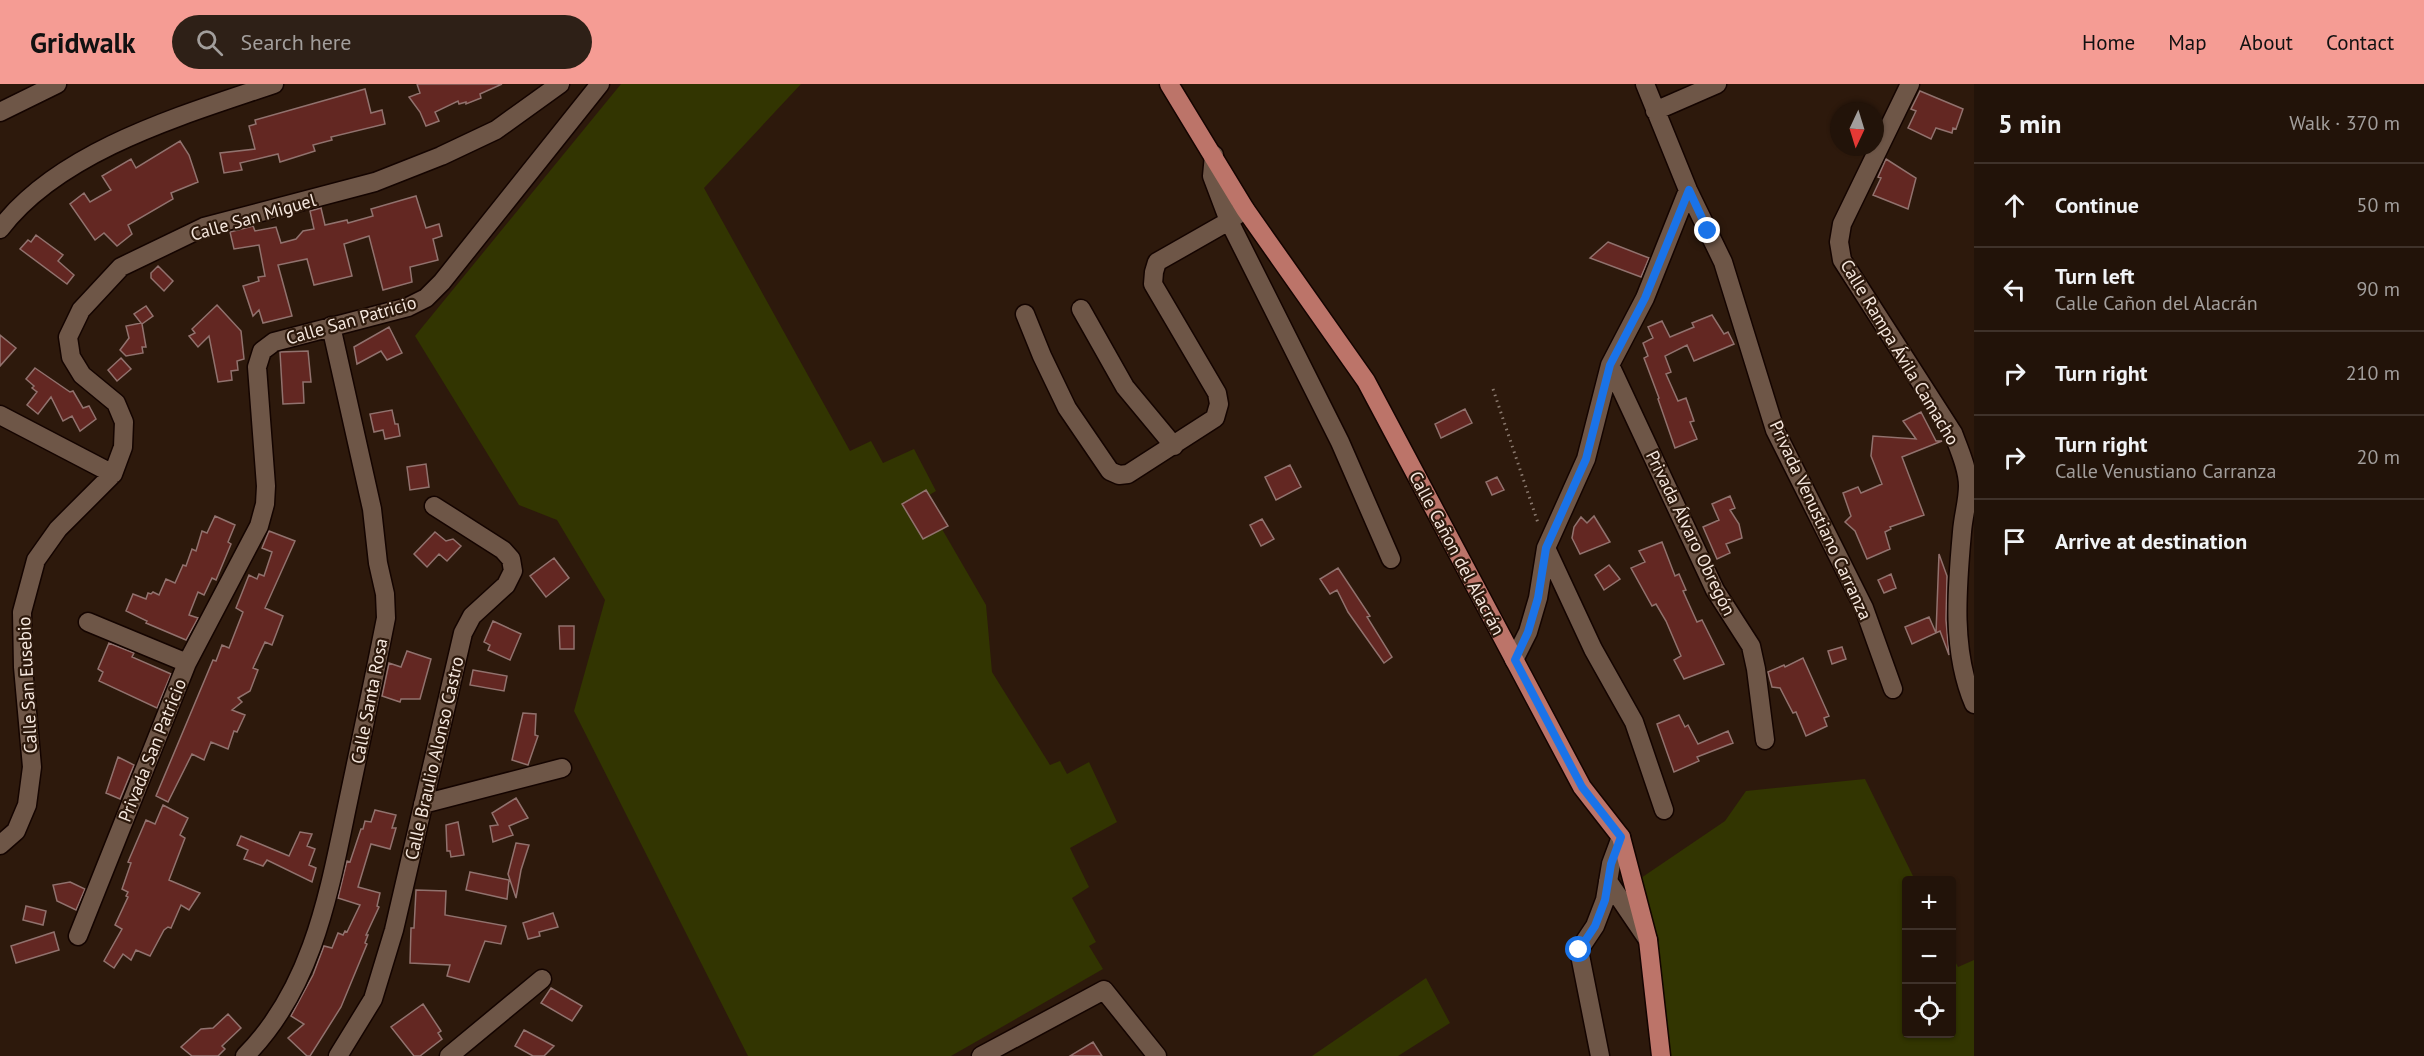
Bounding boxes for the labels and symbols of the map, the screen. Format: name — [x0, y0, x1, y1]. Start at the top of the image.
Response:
north arrow — [1830, 102, 1884, 156]
street label: Calle San Miguel — [188, 188, 319, 246]
route end — [1694, 217, 1720, 243]
street label: Calle Rampa Ávila Camacho — [1835, 255, 1965, 449]
street label: Calle San Patricio — [283, 290, 419, 350]
street label: Privada Venustiano Carranza — [1765, 417, 1877, 623]
street label: Privada Álvaro Obregón — [1641, 447, 1741, 619]
street label: Calle Cañon del Alacrán — [1404, 467, 1510, 639]
street label: Calle San Eusebio — [12, 616, 42, 754]
street label: Calle Santa Rosa — [346, 636, 392, 766]
street label: Calle Braulio Alonso Castro — [399, 654, 469, 862]
street label: Privada San Patricio — [113, 675, 191, 825]
route start — [1565, 936, 1591, 962]

